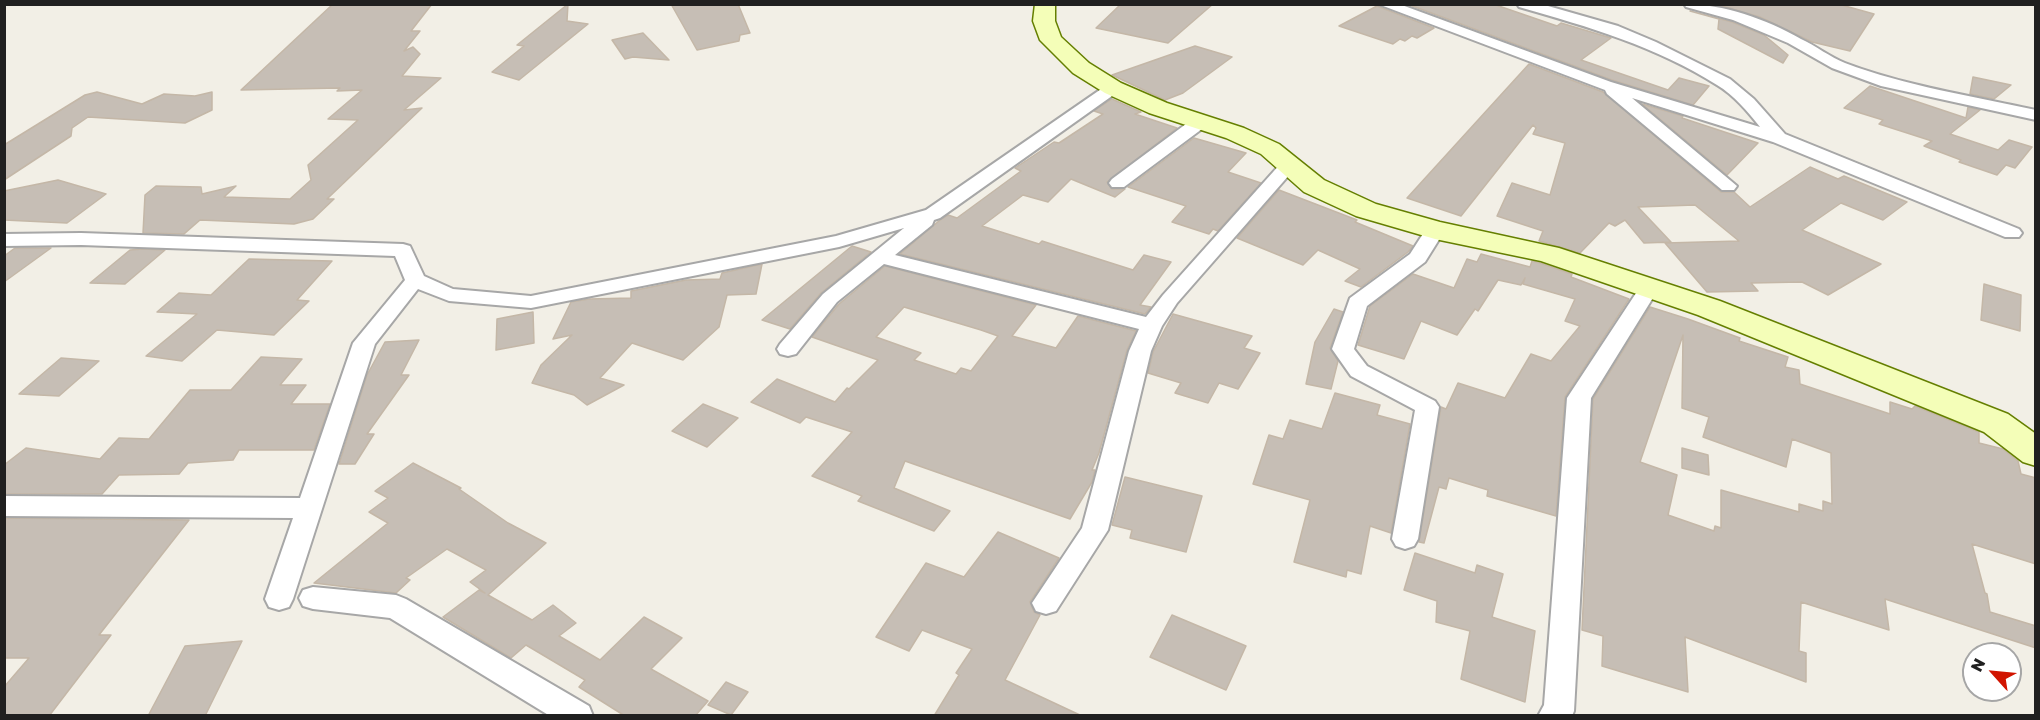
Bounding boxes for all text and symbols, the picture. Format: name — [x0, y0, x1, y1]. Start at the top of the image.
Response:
north arrow — [1962, 642, 2022, 702]
text: N — [1966, 655, 1989, 675]

